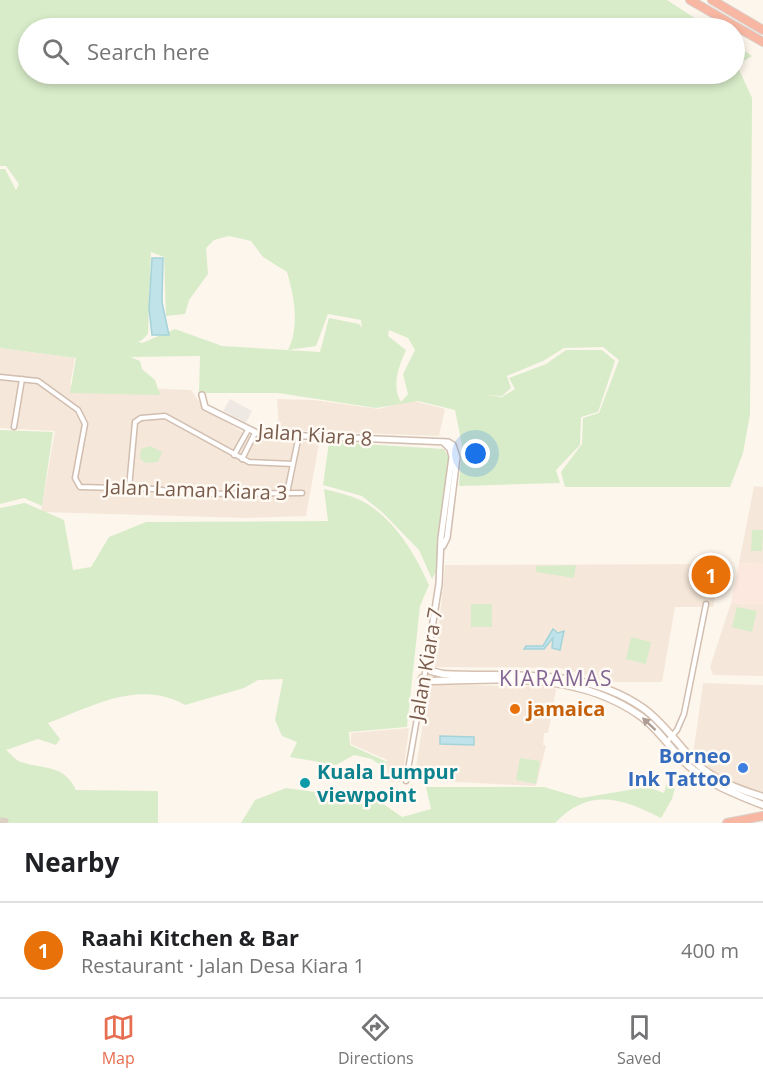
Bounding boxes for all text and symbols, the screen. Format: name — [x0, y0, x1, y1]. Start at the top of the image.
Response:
search box — [18, 18, 745, 84]
icon: search — [39, 35, 72, 68]
text: Search here — [87, 36, 210, 66]
street label: Jalan Kiara 8 — [255, 417, 373, 452]
your location — [461, 439, 490, 468]
street label: Jalan Laman Kiara 3 — [102, 473, 288, 506]
pin: 1 — [692, 552, 730, 598]
street label: Jalan Kiara 7 — [402, 605, 449, 725]
district label: KIARAMAS — [499, 664, 613, 692]
place label: jamaica — [525, 695, 605, 722]
marker: jamaica — [508, 702, 522, 716]
one-way arrow — [642, 718, 657, 731]
place label: Borneo Ink Tattoo — [628, 742, 731, 792]
place label: Kuala Lumpur viewpoint — [317, 758, 458, 808]
marker: Borneo Ink Tattoo — [736, 761, 750, 775]
marker: Kuala Lumpur viewpoint — [298, 776, 312, 790]
text: Nearby — [24, 844, 119, 880]
text: Raahi Kitchen & Bar — [81, 922, 299, 952]
text: 1 — [38, 937, 49, 964]
text: 400 m — [681, 937, 739, 964]
text: Restaurant · Jalan Desa Kiara 1 — [81, 952, 365, 979]
tab: Map — [102, 1011, 135, 1069]
tab: Directions — [338, 1011, 414, 1069]
tab: Saved — [617, 1011, 661, 1069]

